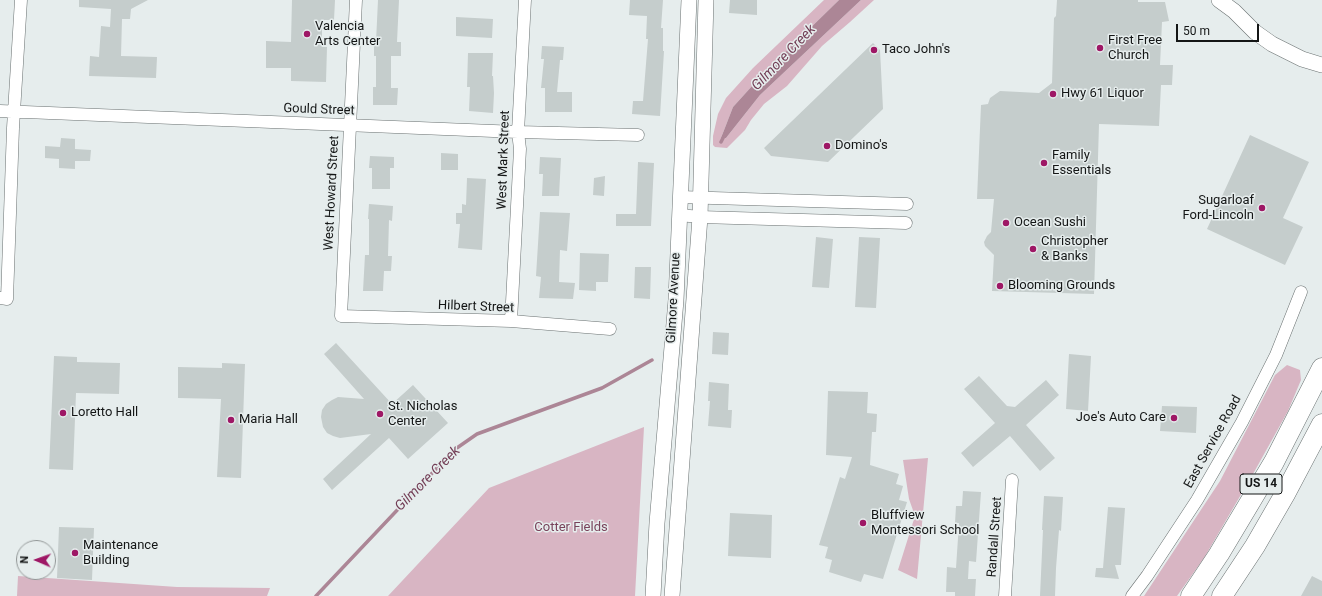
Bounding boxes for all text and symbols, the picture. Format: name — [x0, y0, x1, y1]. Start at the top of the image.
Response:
scale bar — [1178, 16, 1261, 42]
place label: Valencia Arts Center — [315, 19, 380, 50]
water label: Gilmore Creek — [748, 22, 820, 94]
text: 50 m — [1183, 24, 1210, 38]
marker: Valencia Arts Center — [302, 29, 312, 39]
place label: First Free Church — [1108, 33, 1162, 64]
place label: Taco John's — [882, 42, 950, 58]
marker: First Free Church — [1095, 43, 1105, 53]
marker: Taco John's — [869, 45, 879, 55]
place label: Hwy 61 Liquor — [1061, 86, 1144, 102]
marker: Hwy 61 Liquor — [1048, 89, 1058, 99]
street label: Gould Street — [283, 101, 355, 119]
street label: West Mark Street — [494, 110, 514, 210]
street label: West Howard Street — [321, 135, 343, 251]
place label: Domino's — [835, 138, 888, 154]
marker: Domino's — [822, 141, 832, 151]
place label: Family Essentials — [1052, 148, 1111, 179]
marker: Family Essentials — [1039, 158, 1049, 168]
place label: Sugarloaf Ford-Lincoln — [1182, 193, 1254, 224]
marker: Sugarloaf Ford-Lincoln — [1257, 203, 1267, 213]
place label: Ocean Sushi — [1014, 215, 1086, 231]
marker: Ocean Sushi — [1001, 218, 1011, 228]
place label: Christopher & Banks — [1041, 234, 1108, 265]
marker: Christopher & Banks — [1028, 244, 1038, 254]
street label: Gilmore Avenue — [664, 252, 684, 344]
place label: Blooming Grounds — [1008, 278, 1115, 294]
marker: Blooming Grounds — [995, 281, 1005, 291]
street label: Hilbert Street — [438, 298, 514, 316]
street label: East Service Road — [1181, 393, 1245, 491]
place label: St. Nicholas Center — [388, 399, 457, 430]
place label: Loretto Hall — [71, 405, 138, 421]
marker: Loretto Hall — [58, 408, 68, 418]
marker: St. Nicholas Center — [375, 409, 385, 419]
place label: Joe's Auto Care — [1076, 410, 1166, 426]
place label: Maria Hall — [239, 412, 298, 428]
marker: Joe's Auto Care — [1169, 413, 1179, 423]
marker: Maria Hall — [226, 415, 236, 425]
water label: Gilmore Creek — [392, 443, 464, 515]
road number: US 14 — [1240, 474, 1282, 494]
street label: Randall Street — [984, 496, 1006, 578]
place label: Bluffview Montessori School — [871, 508, 979, 539]
marker: Bluffview Montessori School — [858, 518, 868, 528]
park label: Cotter Fields — [534, 520, 608, 536]
place label: Maintenance Building — [83, 538, 158, 569]
north arrow — [16, 540, 56, 580]
marker: Maintenance Building — [70, 548, 80, 558]
text: N — [18, 555, 31, 564]

